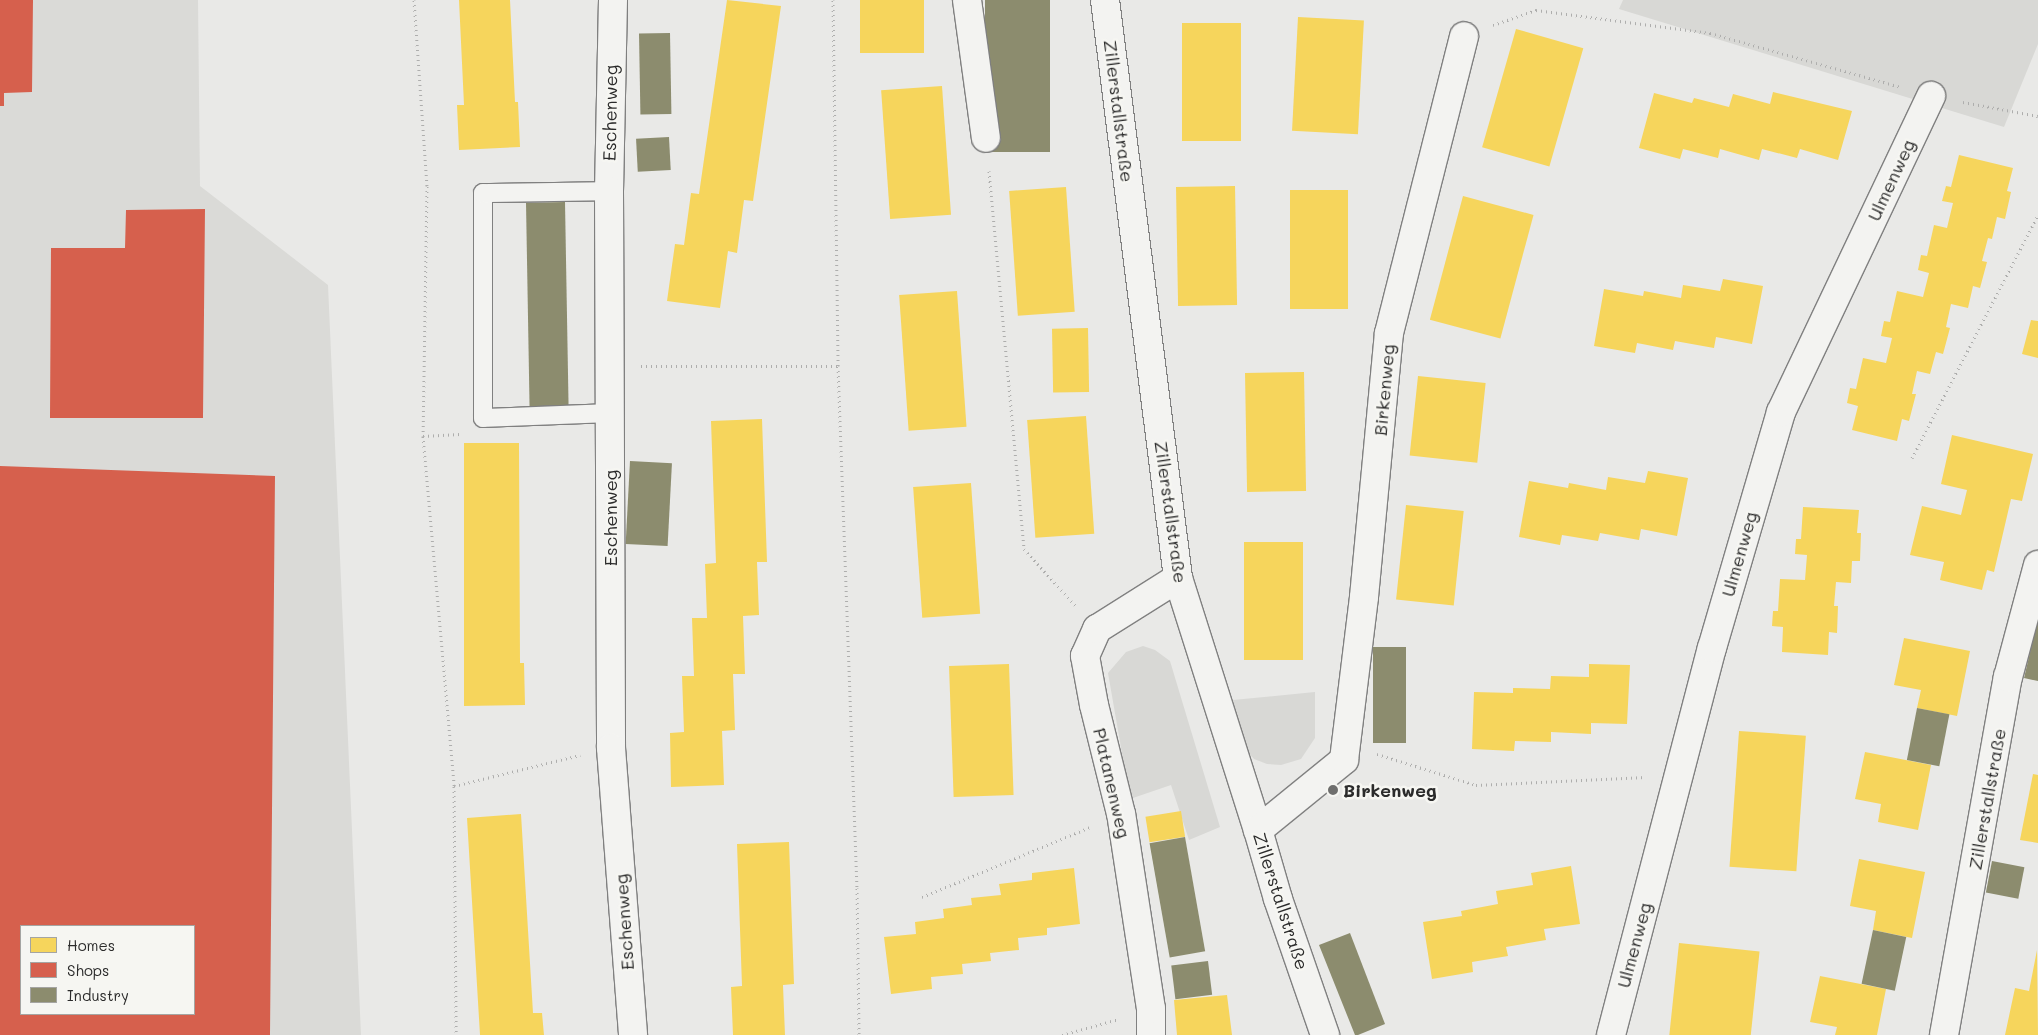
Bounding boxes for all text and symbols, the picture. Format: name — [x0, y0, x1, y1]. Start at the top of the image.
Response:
street label: Zillerstallstraße — [1100, 39, 1138, 183]
street label: Eschenweg — [598, 65, 622, 161]
street label: Ulmenweg — [1863, 136, 1919, 224]
street label: Birkenweg — [1369, 343, 1399, 437]
street label: Zillerstallstraße — [1150, 440, 1192, 584]
street label: Eschenweg — [599, 470, 621, 566]
street label: Ulmenweg — [1717, 509, 1761, 599]
street label: Platanenweg — [1089, 726, 1135, 840]
street label: Zillerstallstraße — [1964, 727, 2010, 871]
place label: Birkenweg — [1343, 779, 1437, 801]
marker: Birkenweg — [1327, 784, 1339, 796]
street label: Zillerstallstraße — [1249, 830, 1313, 972]
street label: Eschenweg — [610, 873, 638, 971]
street label: Ulmenweg — [1612, 900, 1656, 990]
legend — [20, 925, 195, 1015]
text: Homes — [67, 935, 115, 955]
text: Shops — [67, 960, 109, 980]
text: Industry — [67, 985, 129, 1005]

